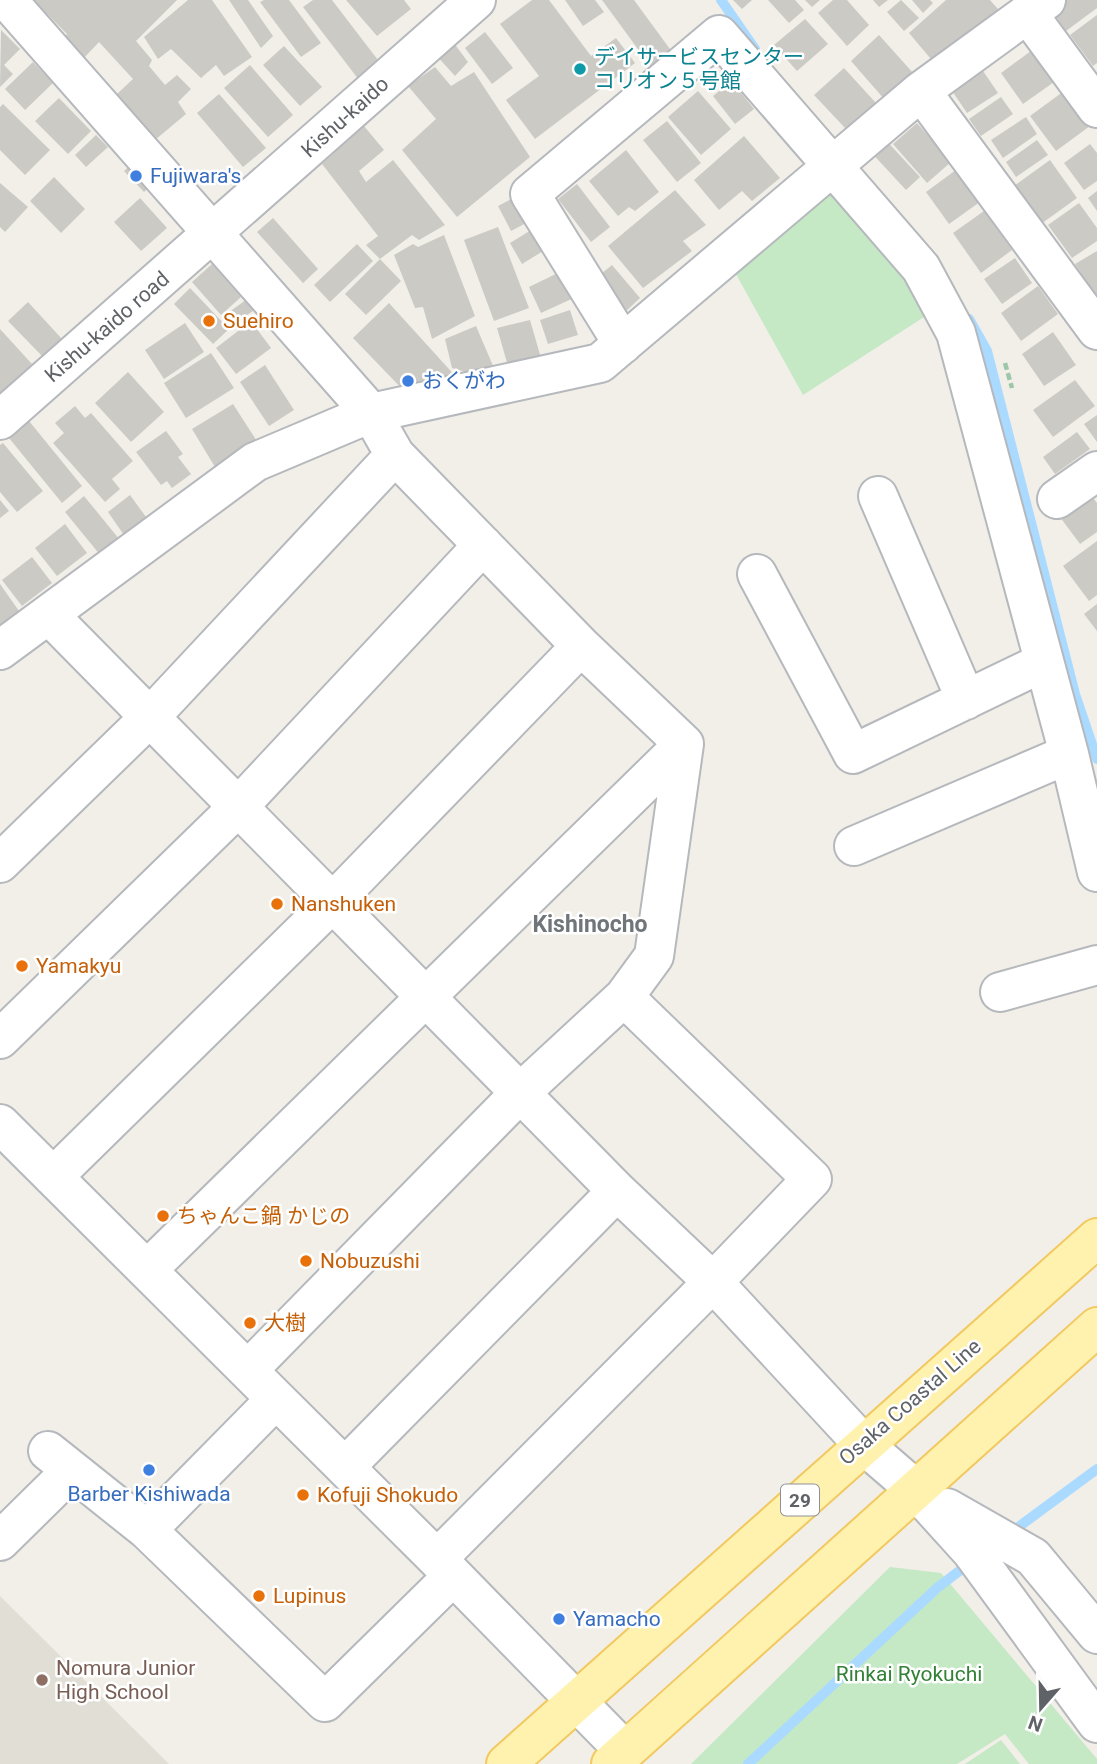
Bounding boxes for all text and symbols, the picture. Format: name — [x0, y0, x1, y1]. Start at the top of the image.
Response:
place label: デイサービスセンター コリオン５号館 — [594, 45, 804, 93]
marker: デイサービスセンター コリオン５号館 — [572, 61, 588, 77]
street label: Kishu-kaido — [296, 72, 394, 162]
place label: Fujiwara's — [150, 164, 241, 188]
marker: Fujiwara's — [128, 168, 144, 184]
street label: Kishu-kaido road — [40, 267, 174, 387]
place label: Suehiro — [223, 309, 294, 333]
marker: Suehiro — [201, 313, 217, 329]
place label: おくがわ — [422, 369, 506, 393]
marker: おくがわ — [400, 373, 416, 389]
place label: Nanshuken — [291, 892, 396, 916]
marker: Nanshuken — [269, 896, 285, 912]
district label: Kishinocho — [532, 911, 648, 938]
place label: Yamakyu — [36, 954, 121, 978]
marker: Yamakyu — [14, 958, 30, 974]
place label: ちゃんこ鍋 かじの — [177, 1204, 350, 1228]
marker: ちゃんこ鍋 かじの — [155, 1208, 171, 1224]
place label: Nobuzushi — [320, 1249, 420, 1273]
marker: Nobuzushi — [298, 1253, 314, 1269]
place label: 大樹 — [264, 1311, 306, 1335]
marker: 大樹 — [242, 1315, 258, 1331]
street label: Osaka Coastal Line — [834, 1334, 986, 1470]
marker: Barber Kishiwada — [141, 1462, 157, 1478]
place label: Barber Kishiwada — [67, 1482, 231, 1506]
place label: Kofuji Shokudo — [317, 1483, 458, 1507]
road number: 29 — [781, 1484, 819, 1516]
marker: Kofuji Shokudo — [295, 1487, 311, 1503]
place label: Lupinus — [273, 1584, 346, 1608]
marker: Lupinus — [251, 1588, 267, 1604]
place label: Yamacho — [573, 1607, 661, 1631]
marker: Yamacho — [551, 1611, 567, 1627]
place label: Nomura Junior High School — [56, 1656, 195, 1704]
park label: Rinkai Ryokuchi — [836, 1662, 982, 1686]
marker: Nomura Junior High School — [34, 1672, 50, 1688]
north arrow — [1006, 1673, 1076, 1743]
text: N — [1025, 1710, 1046, 1737]

